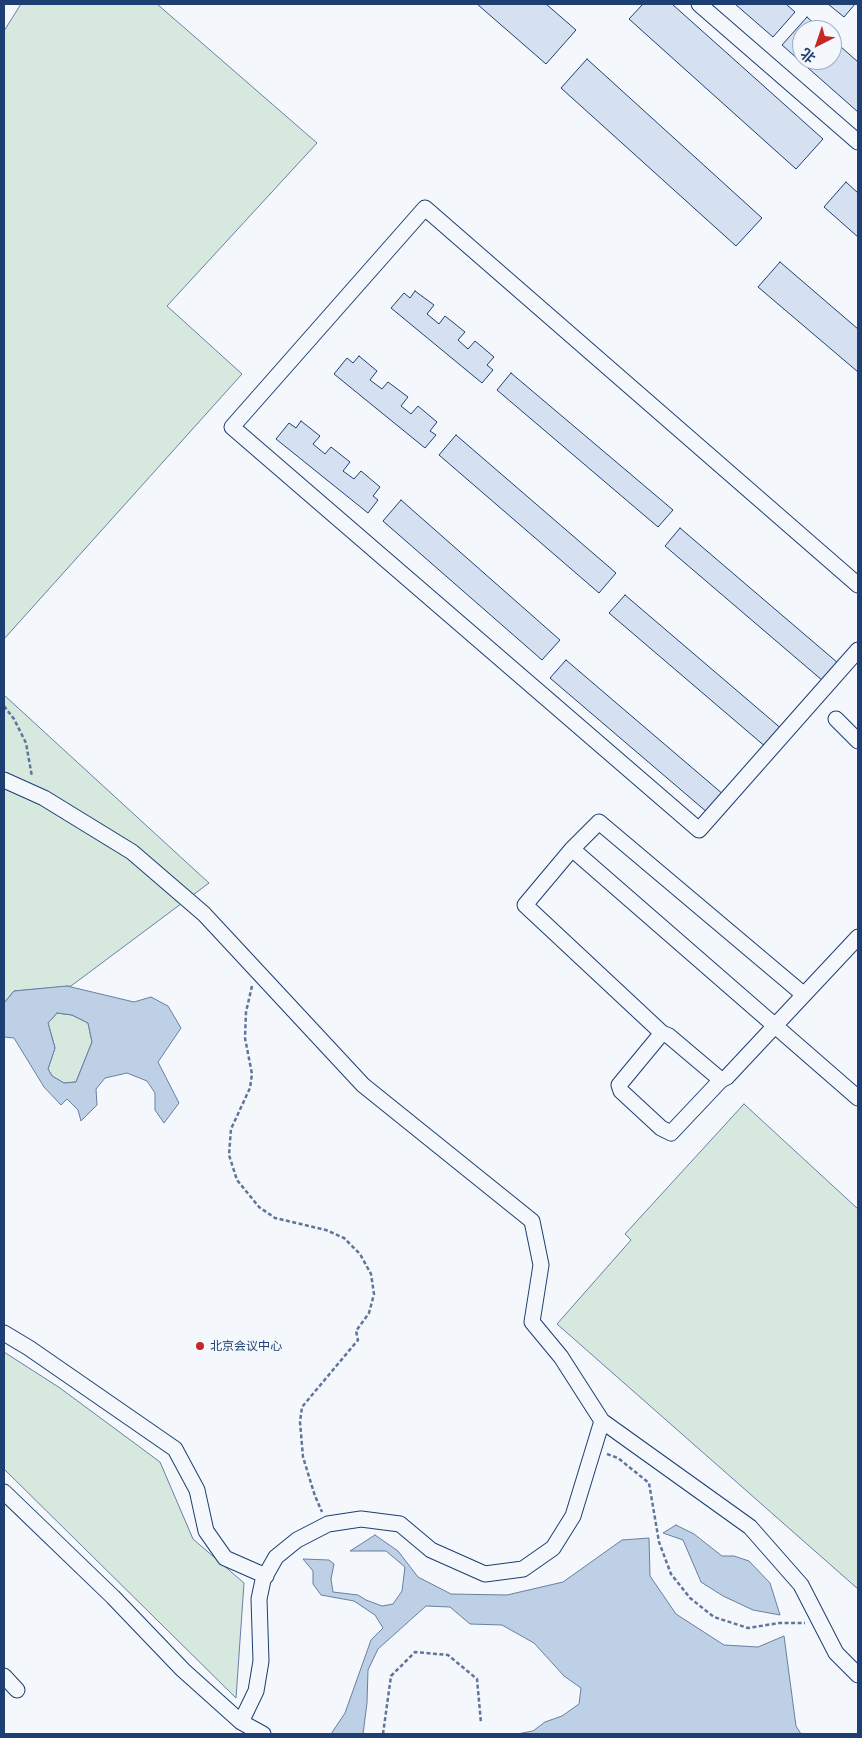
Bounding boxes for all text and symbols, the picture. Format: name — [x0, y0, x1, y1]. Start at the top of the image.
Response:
north arrow — [792, 20, 842, 70]
text: 北 — [797, 44, 819, 67]
place label: 北京会议中心 — [210, 1339, 282, 1353]
marker: 北京会议中心 — [194, 1340, 206, 1352]

